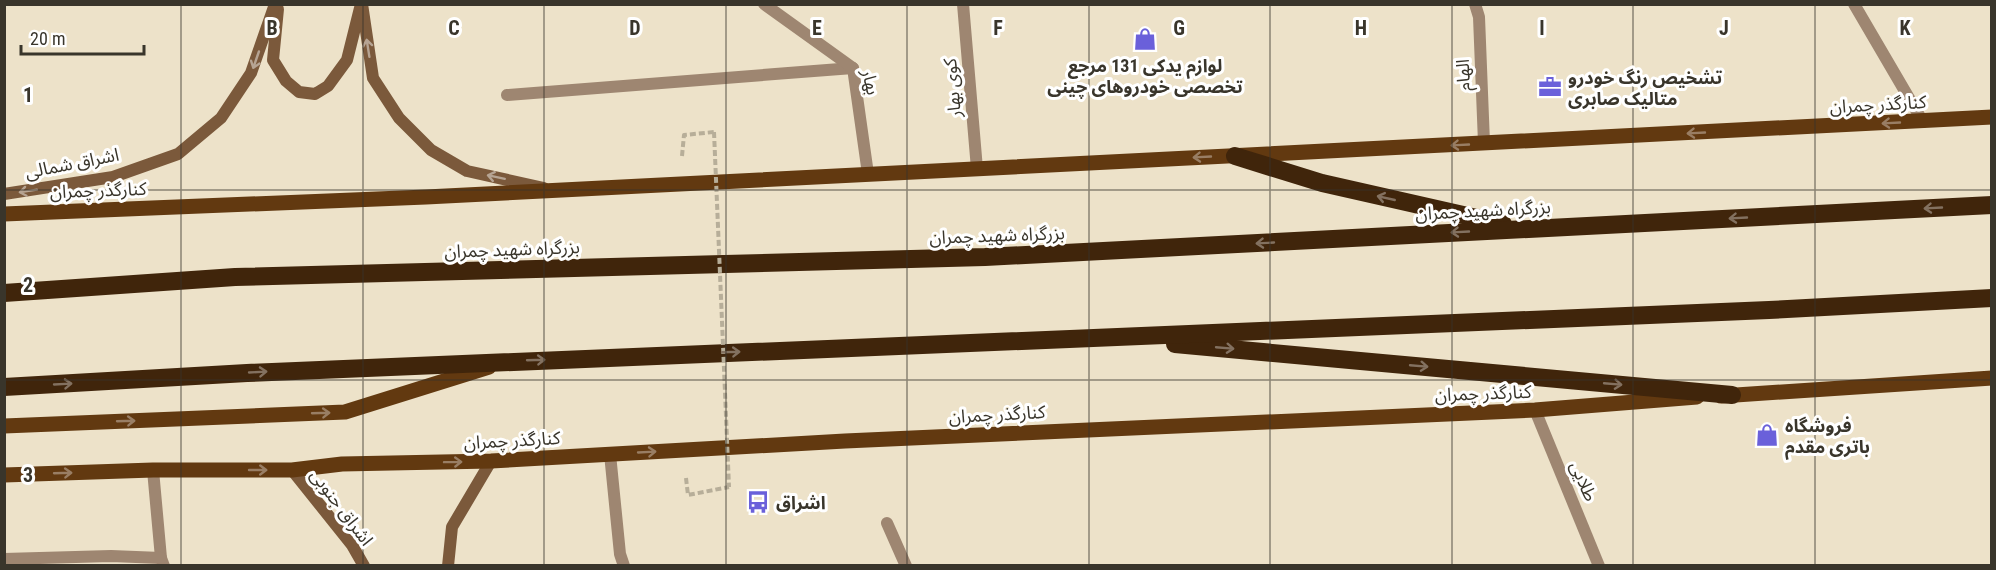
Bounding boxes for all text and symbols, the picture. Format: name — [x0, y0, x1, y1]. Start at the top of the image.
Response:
text: B — [266, 16, 278, 40]
text: C — [448, 16, 460, 40]
text: D — [629, 16, 641, 40]
text: E — [812, 16, 822, 40]
text: F — [993, 16, 1003, 40]
text: G — [1173, 16, 1185, 40]
text: H — [1355, 16, 1367, 40]
text: I — [1539, 16, 1545, 40]
text: J — [1719, 16, 1729, 40]
text: K — [1899, 16, 1911, 40]
scale bar — [21, 18, 144, 56]
shop icon: لوازم یدکی 131 مرجع تخصصی خودروهای چینی — [1132, 26, 1158, 52]
text: 20 m — [30, 28, 65, 49]
one-way arrow — [363, 39, 374, 58]
one-way arrow — [249, 50, 260, 69]
place label: لوازم یدکی 131 مرجع تخصصی خودروهای چینی — [1047, 55, 1243, 98]
street label: کوی بهار — [939, 57, 966, 120]
street label: الهام — [1452, 58, 1478, 92]
street label: بهار — [857, 66, 884, 97]
place label: تشخیص رنگ خودرو متالیک صابری — [1568, 67, 1723, 110]
office icon: تشخیص رنگ خودرو متالیک صابری — [1537, 74, 1563, 100]
text: 1 — [23, 83, 33, 107]
street label: کنارگذر چمران — [1829, 91, 1927, 118]
one-way arrow — [1882, 118, 1902, 129]
one-way arrow — [1687, 127, 1707, 138]
one-way arrow — [1450, 139, 1470, 150]
street label: اشراق شمالی — [23, 144, 121, 183]
one-way arrow — [1193, 152, 1213, 163]
one-way arrow — [487, 171, 506, 183]
street label: کنارگذر چمران — [49, 178, 147, 203]
one-way arrow — [19, 185, 39, 196]
one-way arrow — [1377, 191, 1396, 203]
street label: بزرگراه شهید چمران — [1415, 196, 1551, 225]
one-way arrow — [1924, 202, 1944, 213]
one-way arrow — [1729, 212, 1749, 223]
street label: بزرگراه شهید چمران — [929, 222, 1065, 249]
one-way arrow — [1450, 227, 1470, 238]
street label: بزرگراه شهید چمران — [444, 236, 580, 263]
one-way arrow — [1256, 237, 1275, 248]
text: 2 — [23, 273, 33, 297]
one-way arrow — [1215, 343, 1234, 354]
one-way arrow — [721, 347, 741, 358]
one-way arrow — [526, 354, 546, 366]
one-way arrow — [1409, 361, 1429, 372]
one-way arrow — [247, 367, 267, 378]
one-way arrow — [52, 378, 72, 389]
one-way arrow — [1603, 379, 1623, 390]
street label: کنارگذر چمران — [1434, 381, 1532, 406]
street label: کنارگذر چمران — [948, 401, 1046, 428]
one-way arrow — [310, 407, 330, 418]
place label: فروشگاه باتری مقدم — [1785, 415, 1870, 460]
one-way arrow — [115, 416, 135, 427]
shop icon: فروشگاه باتری مقدم — [1754, 422, 1780, 448]
street label: کنارگذر چمران — [463, 427, 561, 454]
one-way arrow — [637, 447, 657, 458]
one-way arrow — [442, 456, 462, 468]
street label: طلایی — [1565, 458, 1602, 505]
text: 3 — [23, 463, 33, 487]
one-way arrow — [247, 464, 267, 476]
street label: اشراق جنوبی — [305, 464, 378, 550]
one-way arrow — [52, 467, 72, 479]
bus stop icon: اشراق — [745, 489, 771, 515]
place label: اشراق — [776, 492, 826, 514]

